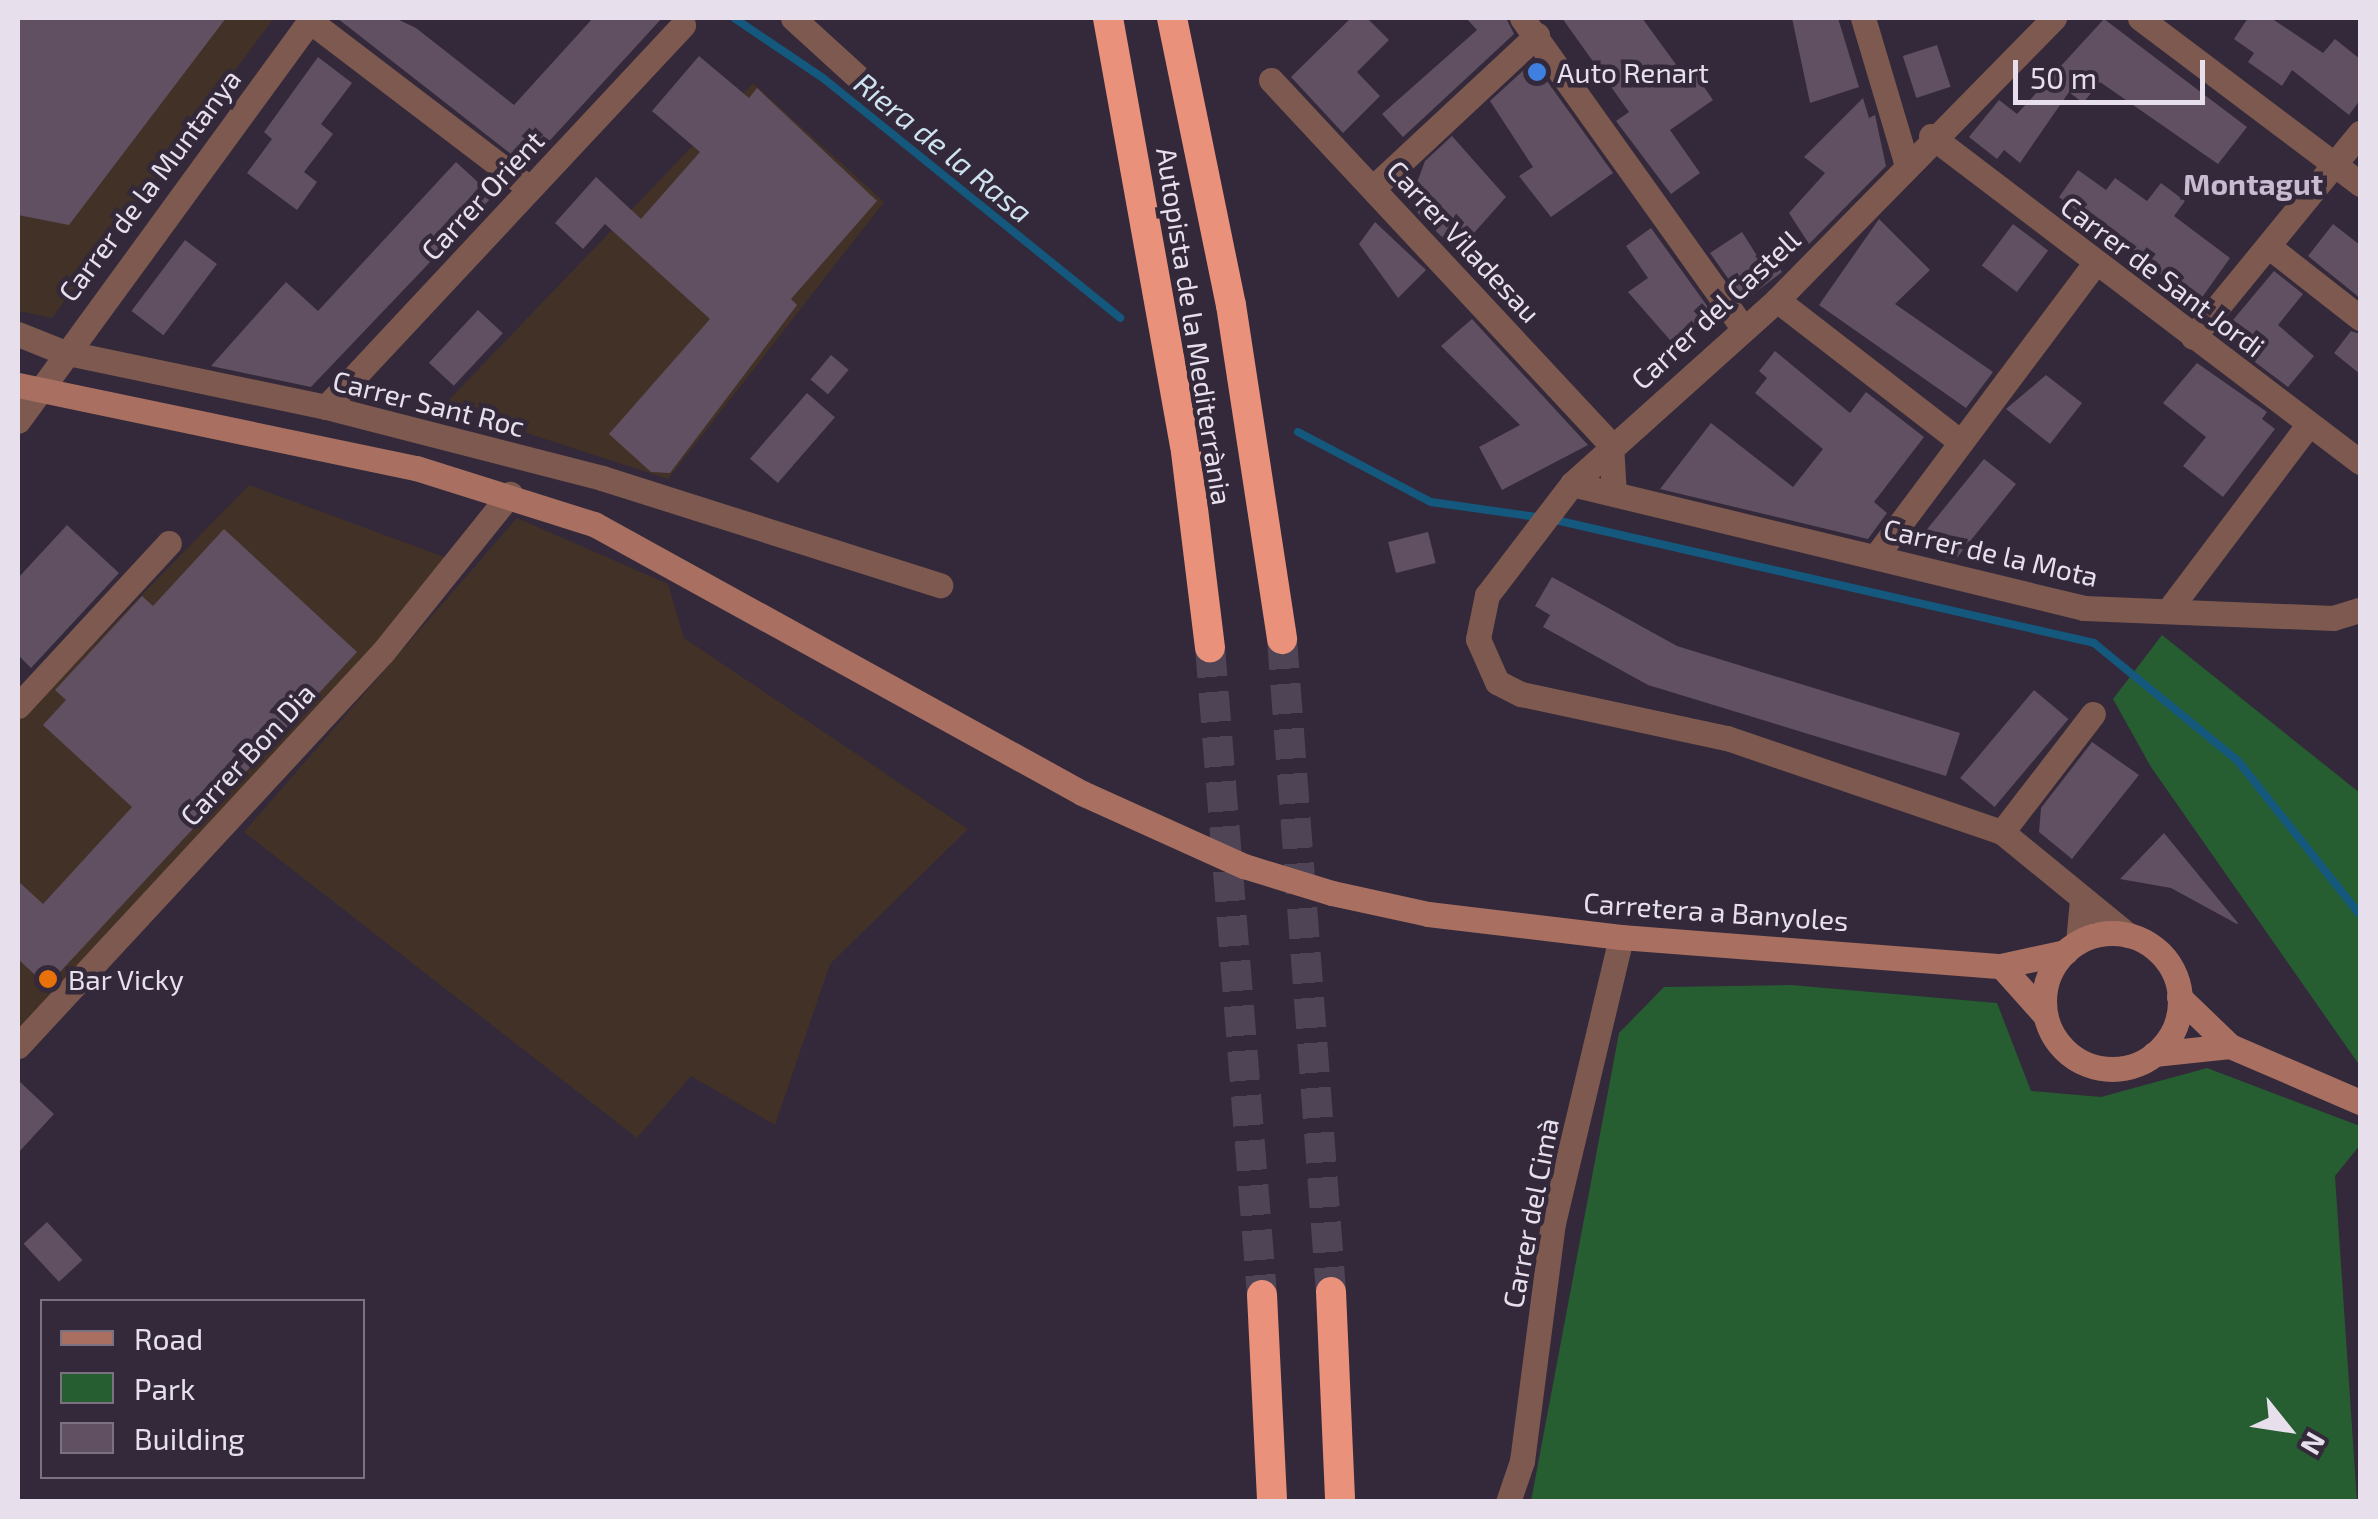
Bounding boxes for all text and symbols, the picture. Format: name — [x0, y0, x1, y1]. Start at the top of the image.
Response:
scale bar — [2018, 40, 2210, 102]
place label: Auto Renart — [1557, 55, 1709, 89]
text: 50 m — [2030, 59, 2097, 95]
marker: Auto Renart — [1526, 61, 1548, 83]
street label: Carrer de la Muntanya — [51, 62, 247, 308]
water label: Riera de la Rasa — [848, 64, 1040, 230]
street label: Carrer Orient — [414, 123, 550, 267]
street label: Autopista de la Mediterrània — [1150, 145, 1240, 507]
street label: Carrer Viladesau — [1380, 153, 1548, 329]
district label: Montagut — [2183, 165, 2323, 201]
street label: Carrer de Sant Jordi — [2054, 188, 2272, 364]
street label: Carrer del Castell — [1623, 222, 1807, 396]
street label: Carrer Sant Roc — [329, 363, 529, 443]
street label: Carrer de la Mota — [1880, 511, 2102, 593]
street label: Carrer Bon Dia — [172, 676, 322, 832]
street label: Carretera a Banyoles — [1582, 885, 1850, 937]
place label: Bar Vicky — [68, 962, 185, 996]
marker: Bar Vicky — [37, 968, 59, 990]
street label: Carrer del Cimà — [1495, 1114, 1565, 1312]
legend — [40, 1299, 365, 1479]
text: Road — [134, 1320, 203, 1356]
text: Park — [134, 1370, 195, 1406]
north arrow — [2238, 1379, 2338, 1479]
text: Building — [134, 1420, 245, 1456]
text: N — [2294, 1427, 2334, 1461]

